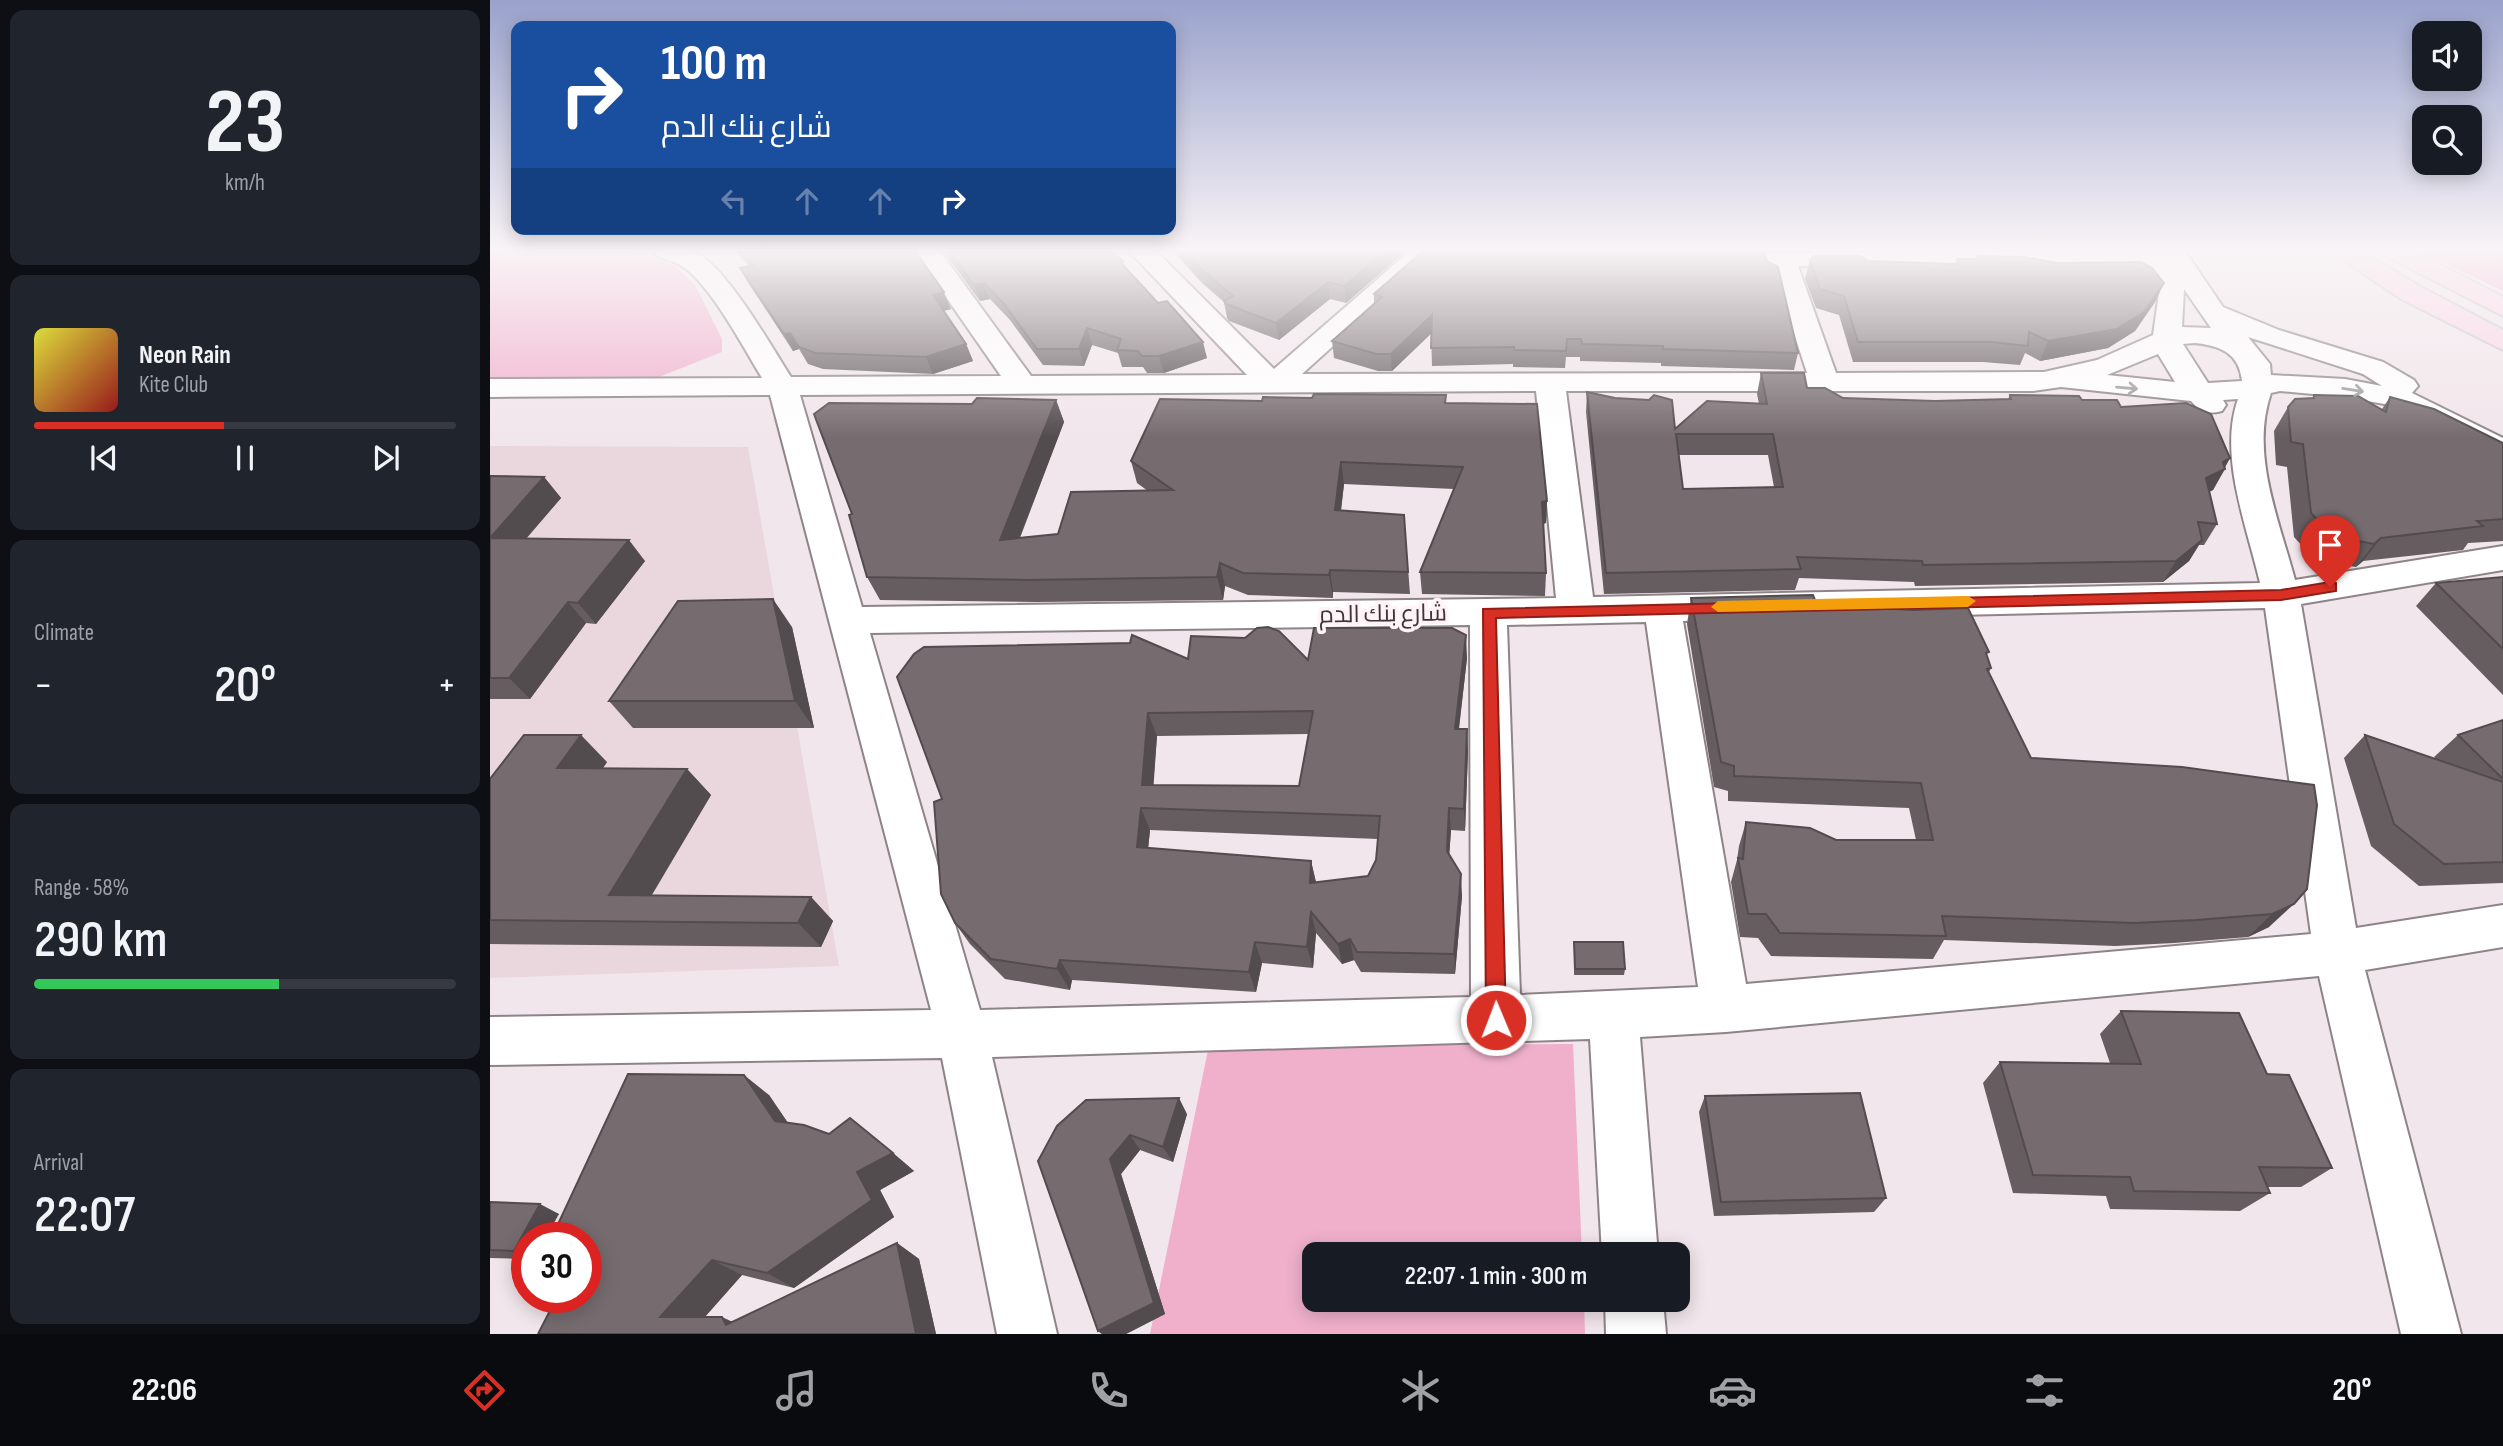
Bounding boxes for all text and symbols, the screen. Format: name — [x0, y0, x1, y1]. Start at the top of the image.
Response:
map controls — [2412, 21, 2482, 175]
button: sound — [2412, 21, 2482, 91]
text: 100 m — [661, 35, 767, 94]
icon: right — [546, 49, 637, 140]
text: 23 — [205, 69, 285, 178]
button: search — [2412, 105, 2482, 175]
text: شارع بنك الدم — [661, 108, 832, 147]
text: km/h — [225, 169, 265, 197]
icon: left — [715, 182, 753, 220]
icon: ahead — [788, 182, 826, 220]
icon: ahead — [861, 182, 899, 220]
icon: right — [934, 182, 972, 220]
text: Neon Rain — [139, 340, 231, 371]
text: Kite Club — [139, 371, 208, 399]
one-way arrow — [2116, 382, 2138, 395]
one-way arrow — [2341, 384, 2364, 397]
icon: previous — [85, 439, 123, 477]
icon: pause — [226, 439, 264, 477]
icon: next — [367, 439, 405, 477]
pin — [2300, 515, 2360, 587]
icon: arrive — [2311, 526, 2349, 564]
street label: شارع بنك الدم — [1319, 598, 1447, 631]
text: Climate — [34, 619, 94, 647]
text: 20° — [214, 654, 276, 717]
text: − — [34, 663, 53, 708]
text: + — [437, 663, 456, 708]
text: Range · 58% — [34, 874, 129, 902]
text: 290 km — [34, 909, 168, 972]
position arrow — [1459, 983, 1533, 1057]
text: Arrival — [34, 1149, 83, 1177]
text: 22:07 — [34, 1184, 135, 1247]
speed limit sign: 30 — [511, 1222, 602, 1313]
text: 22:07 · 1 min · 300 m — [1405, 1261, 1587, 1292]
icon: directions — [460, 1366, 509, 1415]
icon: music — [772, 1366, 821, 1415]
icon: phone — [1084, 1366, 1133, 1415]
icon: climate — [1396, 1366, 1445, 1415]
icon: car — [1708, 1366, 1757, 1415]
icon: filters — [2020, 1366, 2069, 1415]
text: 22:06 — [132, 1371, 197, 1410]
text: 20° — [2332, 1371, 2371, 1410]

